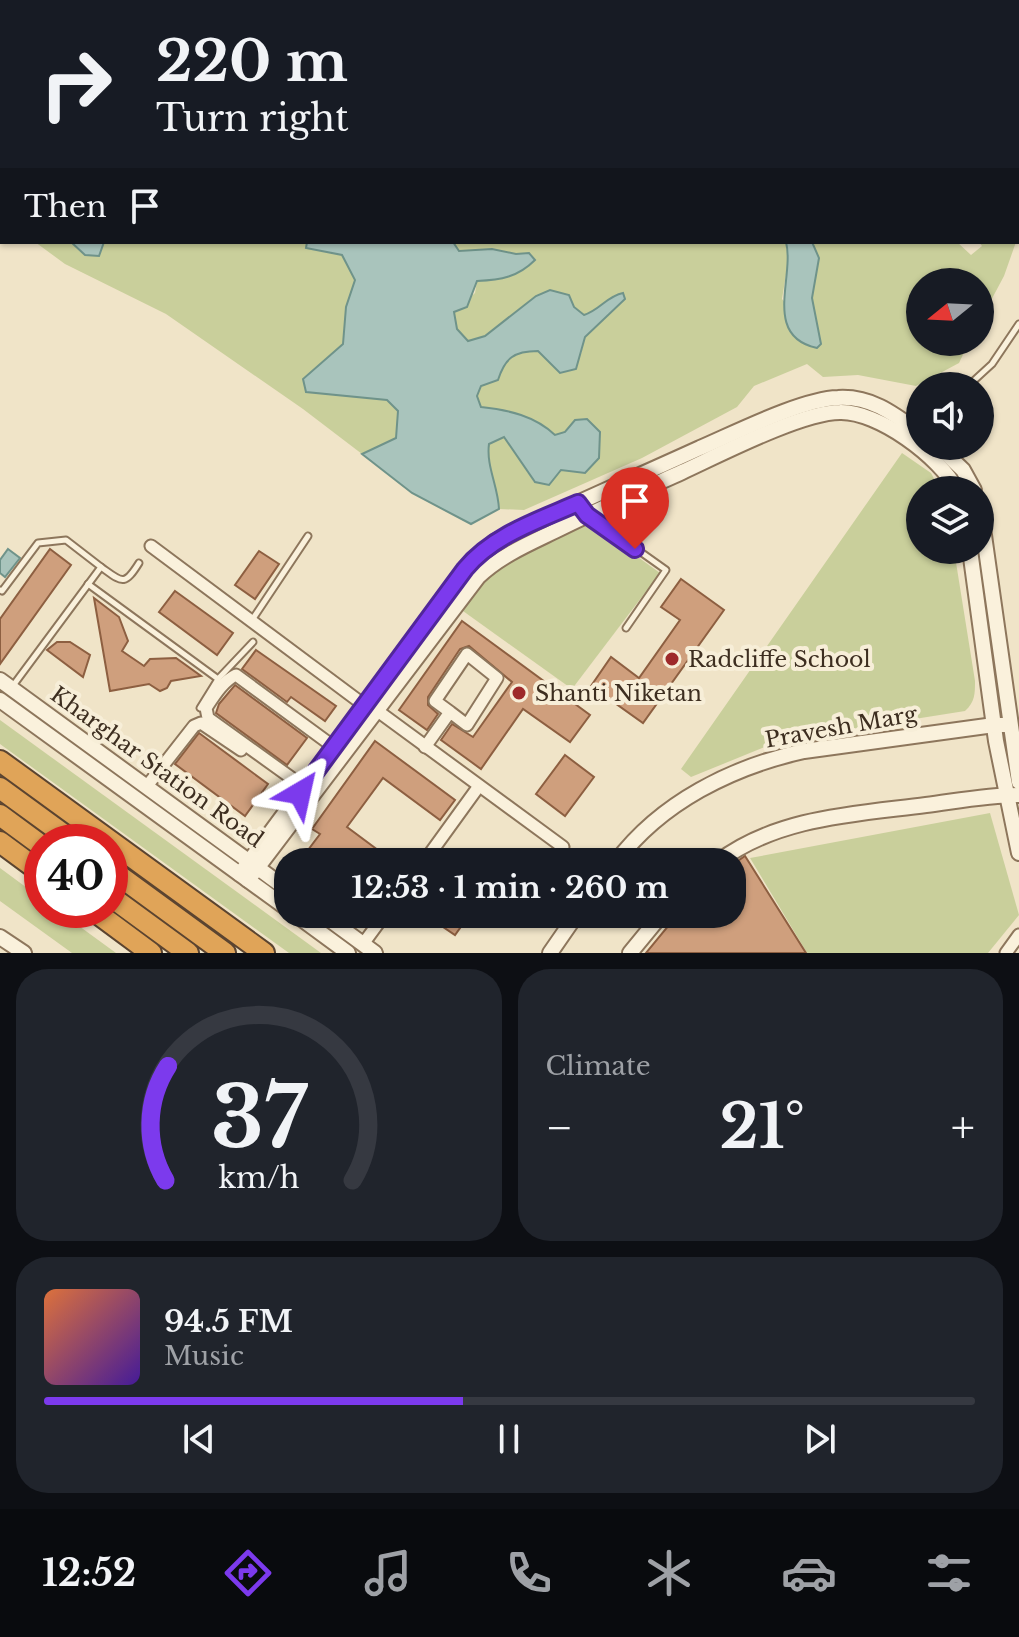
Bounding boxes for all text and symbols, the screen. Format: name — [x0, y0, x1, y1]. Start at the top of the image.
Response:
text: 220 m — [156, 27, 348, 96]
icon: right — [24, 32, 128, 136]
text: Turn right — [156, 96, 349, 141]
icon: arrive — [123, 184, 167, 228]
text: Then — [24, 188, 107, 225]
north arrow — [906, 268, 994, 356]
map controls — [906, 268, 994, 564]
button: sound — [906, 372, 994, 460]
pin — [601, 467, 669, 549]
button: layers — [906, 476, 994, 564]
icon: arrive — [613, 479, 657, 523]
place label: Radcliffe School — [688, 646, 871, 673]
marker: Radcliffe School — [663, 650, 681, 668]
place label: Shanti Niketan — [535, 680, 702, 707]
street label: Kharghar Station Road — [45, 681, 269, 853]
marker: Shanti Niketan — [510, 684, 528, 702]
street label: Pravesh Marg — [763, 700, 920, 754]
position arrow — [258, 751, 342, 835]
speed limit sign: 40 — [24, 824, 128, 928]
text: 12:53 · 1 min · 260 m — [351, 869, 669, 906]
text: Climate — [546, 1050, 651, 1082]
text: 37 — [211, 1066, 308, 1169]
text: 21° — [719, 1090, 805, 1164]
text: − — [546, 1100, 573, 1155]
text: + — [951, 1100, 975, 1155]
text: km/h — [218, 1160, 299, 1196]
text: 94.5 FM — [164, 1303, 293, 1340]
text: Music — [164, 1340, 244, 1372]
icon: previous — [177, 1417, 221, 1461]
icon: pause — [487, 1417, 531, 1461]
icon: next — [798, 1417, 842, 1461]
icon: directions — [220, 1545, 276, 1601]
icon: music — [360, 1545, 416, 1601]
icon: phone — [501, 1545, 557, 1601]
icon: climate — [641, 1545, 697, 1601]
icon: car — [781, 1545, 837, 1601]
icon: filters — [921, 1545, 977, 1601]
text: 12:52 — [42, 1551, 136, 1596]

